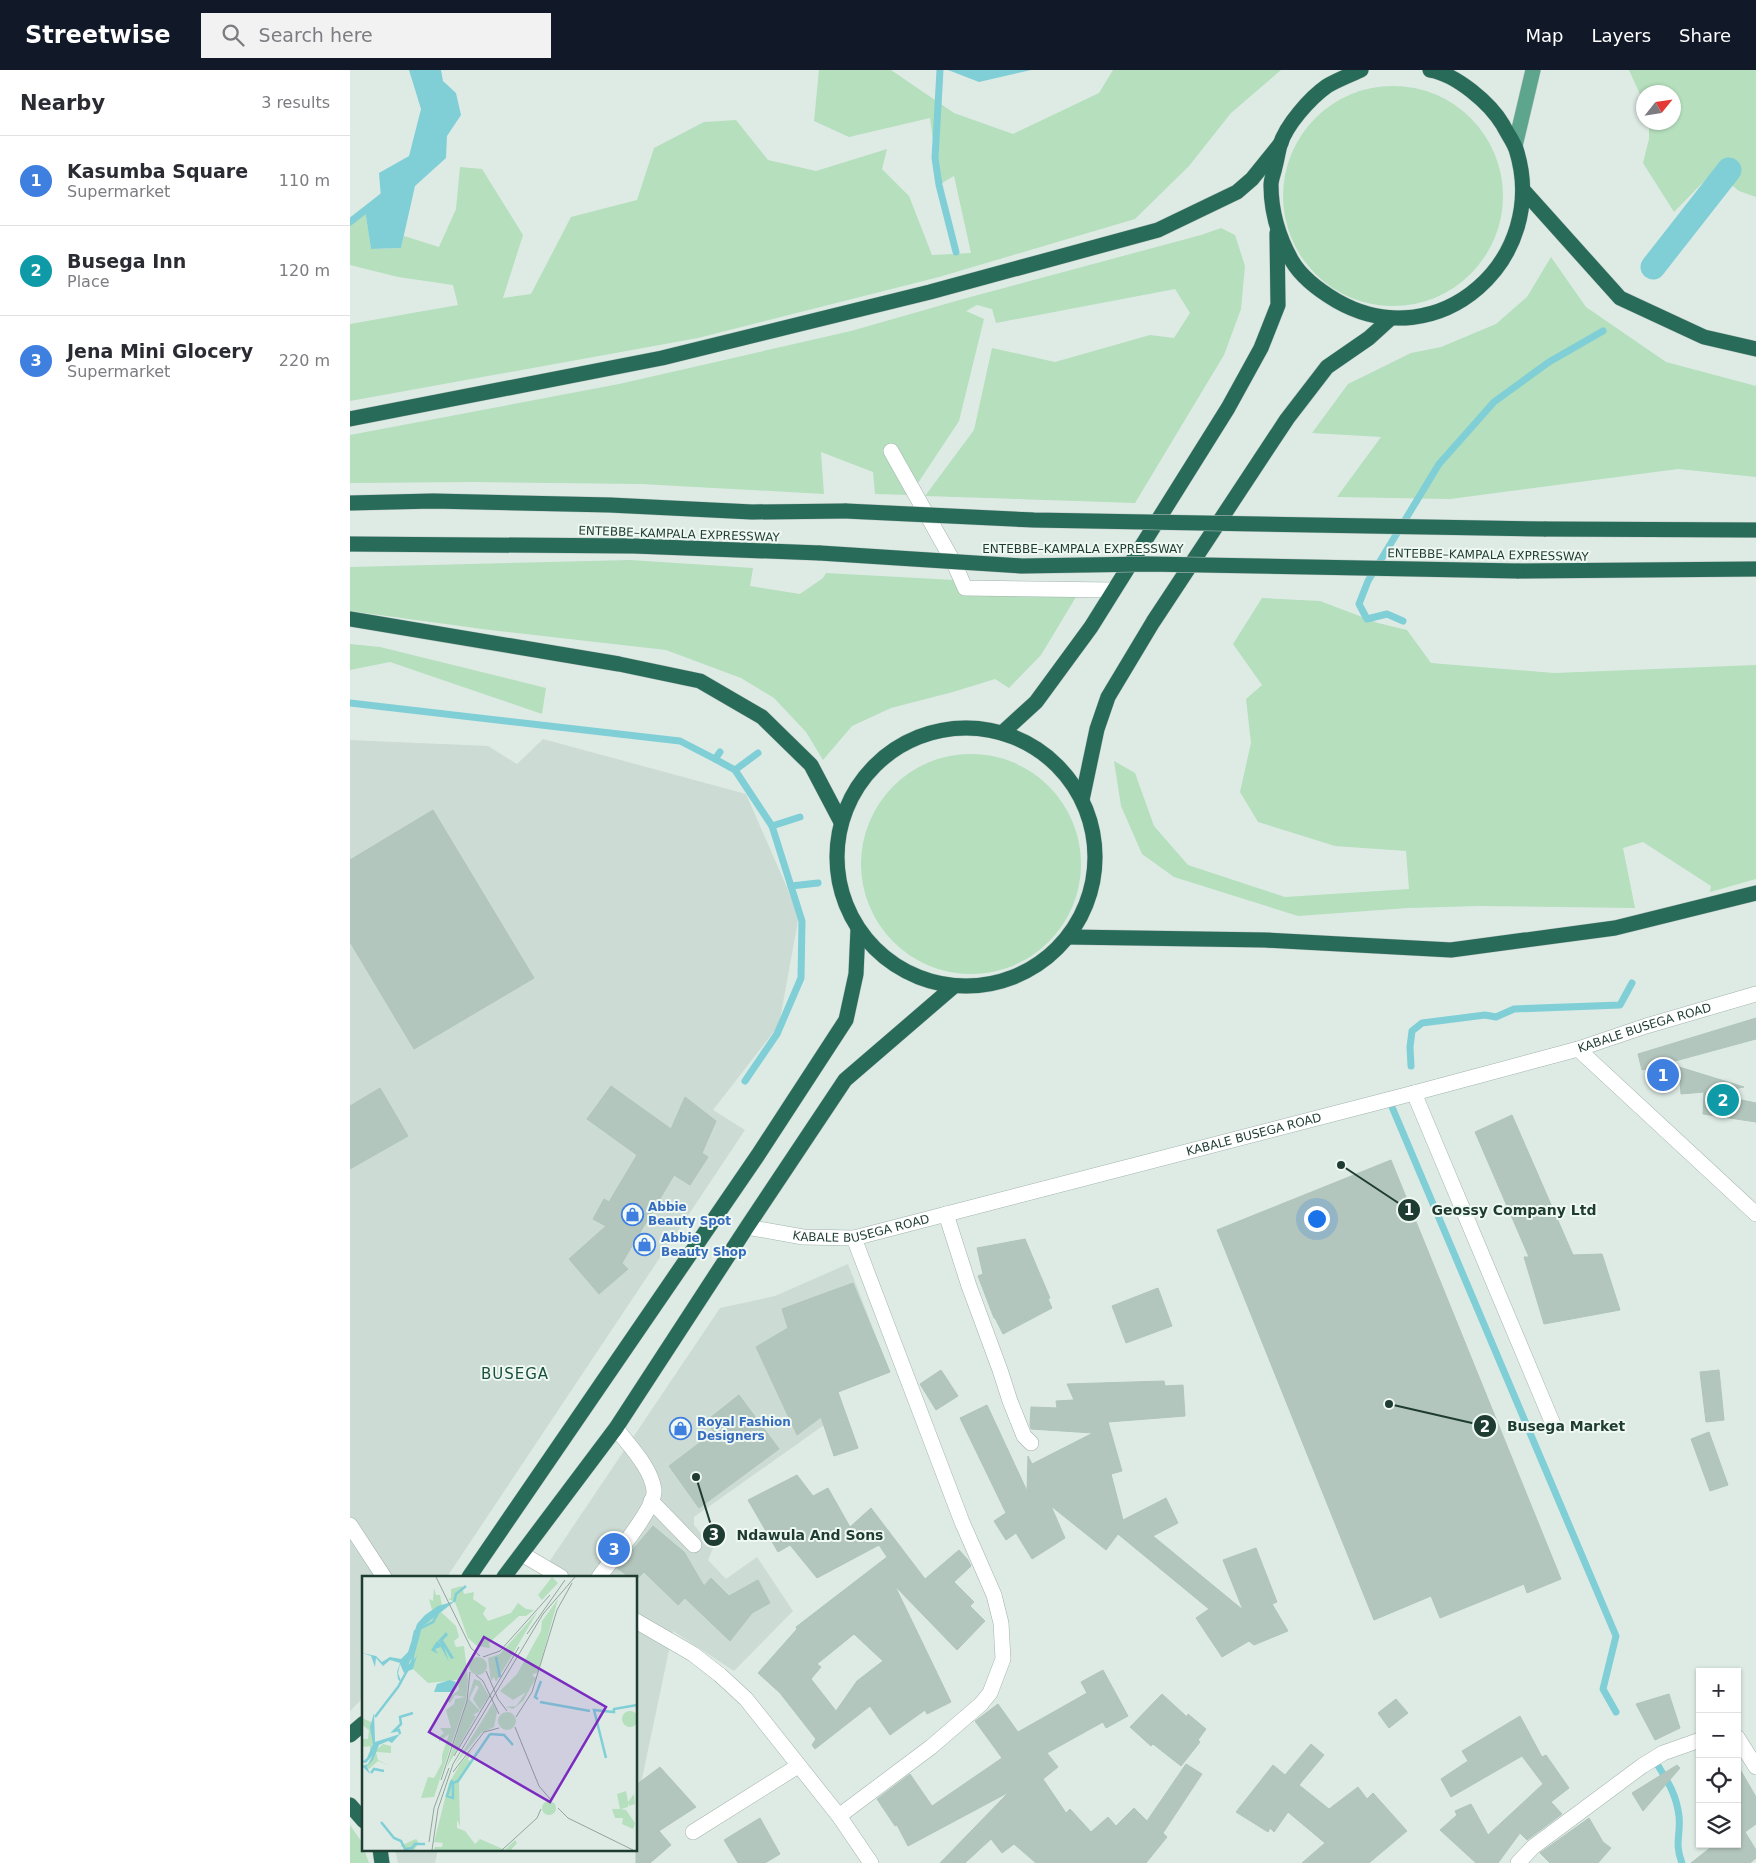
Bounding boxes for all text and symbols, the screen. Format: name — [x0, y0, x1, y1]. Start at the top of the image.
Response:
search box — [201, 13, 551, 58]
text: Streetwise — [25, 21, 171, 49]
icon: search — [219, 21, 247, 49]
text: Search here — [259, 24, 373, 46]
text: Map — [1525, 25, 1563, 46]
text: Layers — [1591, 25, 1651, 46]
text: Share — [1679, 25, 1731, 46]
north arrow — [1636, 85, 1681, 130]
text: Nearby — [20, 91, 105, 115]
text: 3 results — [261, 93, 330, 112]
text: Kasumba Square — [67, 160, 248, 182]
text: 1 — [30, 171, 42, 190]
text: 110 m — [279, 171, 330, 190]
text: Supermarket — [67, 182, 170, 201]
text: Busega Inn — [67, 250, 186, 272]
text: 2 — [30, 261, 42, 280]
text: 120 m — [279, 261, 330, 280]
text: Place — [67, 272, 110, 291]
text: Jena Mini Glocery — [67, 340, 253, 362]
text: 3 — [30, 351, 42, 370]
text: 220 m — [279, 351, 330, 370]
text: Supermarket — [67, 362, 170, 381]
street label: ENTEBBE–KAMPALA EXPRESSWAY — [578, 523, 781, 545]
street label: ENTEBBE–KAMPALA EXPRESSWAY — [982, 542, 1184, 556]
street label: ENTEBBE–KAMPALA EXPRESSWAY — [1387, 546, 1589, 564]
street label: KABALE BUSEGA ROAD — [1576, 1000, 1713, 1056]
pin: 1 — [1647, 1056, 1679, 1094]
pin: 2 — [1707, 1081, 1739, 1119]
street label: KABALE BUSEGA ROAD — [1185, 1110, 1323, 1159]
callout: Geossy Company Ltd — [1396, 1196, 1606, 1225]
place label: Abbie Beauty Spot — [648, 1200, 731, 1228]
text: 1 — [1404, 1201, 1414, 1219]
shop icon: Abbie Beauty Spot — [620, 1202, 644, 1226]
text: Geossy Company Ltd — [1432, 1202, 1596, 1218]
your location — [1304, 1206, 1330, 1232]
street label: KABALE BUSEGA ROAD — [791, 1212, 931, 1245]
place label: Abbie Beauty Shop — [661, 1231, 747, 1259]
shop icon: Abbie Beauty Shop — [633, 1233, 657, 1257]
district label: BUSEGA — [481, 1365, 549, 1383]
callout: Busega Market — [1472, 1412, 1635, 1441]
place label: Royal Fashion Designers — [697, 1415, 791, 1443]
shop icon: Royal Fashion Designers — [669, 1417, 693, 1441]
text: 2 — [1480, 1418, 1490, 1436]
text: Busega Market — [1507, 1418, 1625, 1434]
callout: Ndawula And Sons — [701, 1521, 893, 1550]
text: 3 — [709, 1526, 719, 1544]
text: Ndawula And Sons — [737, 1527, 883, 1543]
pin: 3 — [598, 1530, 630, 1568]
inset map — [362, 1576, 638, 1850]
map controls — [1696, 1668, 1741, 1848]
button: + — [1696, 1668, 1741, 1713]
button: − — [1696, 1713, 1741, 1758]
button: locate — [1696, 1758, 1741, 1803]
button: layers — [1696, 1803, 1741, 1848]

